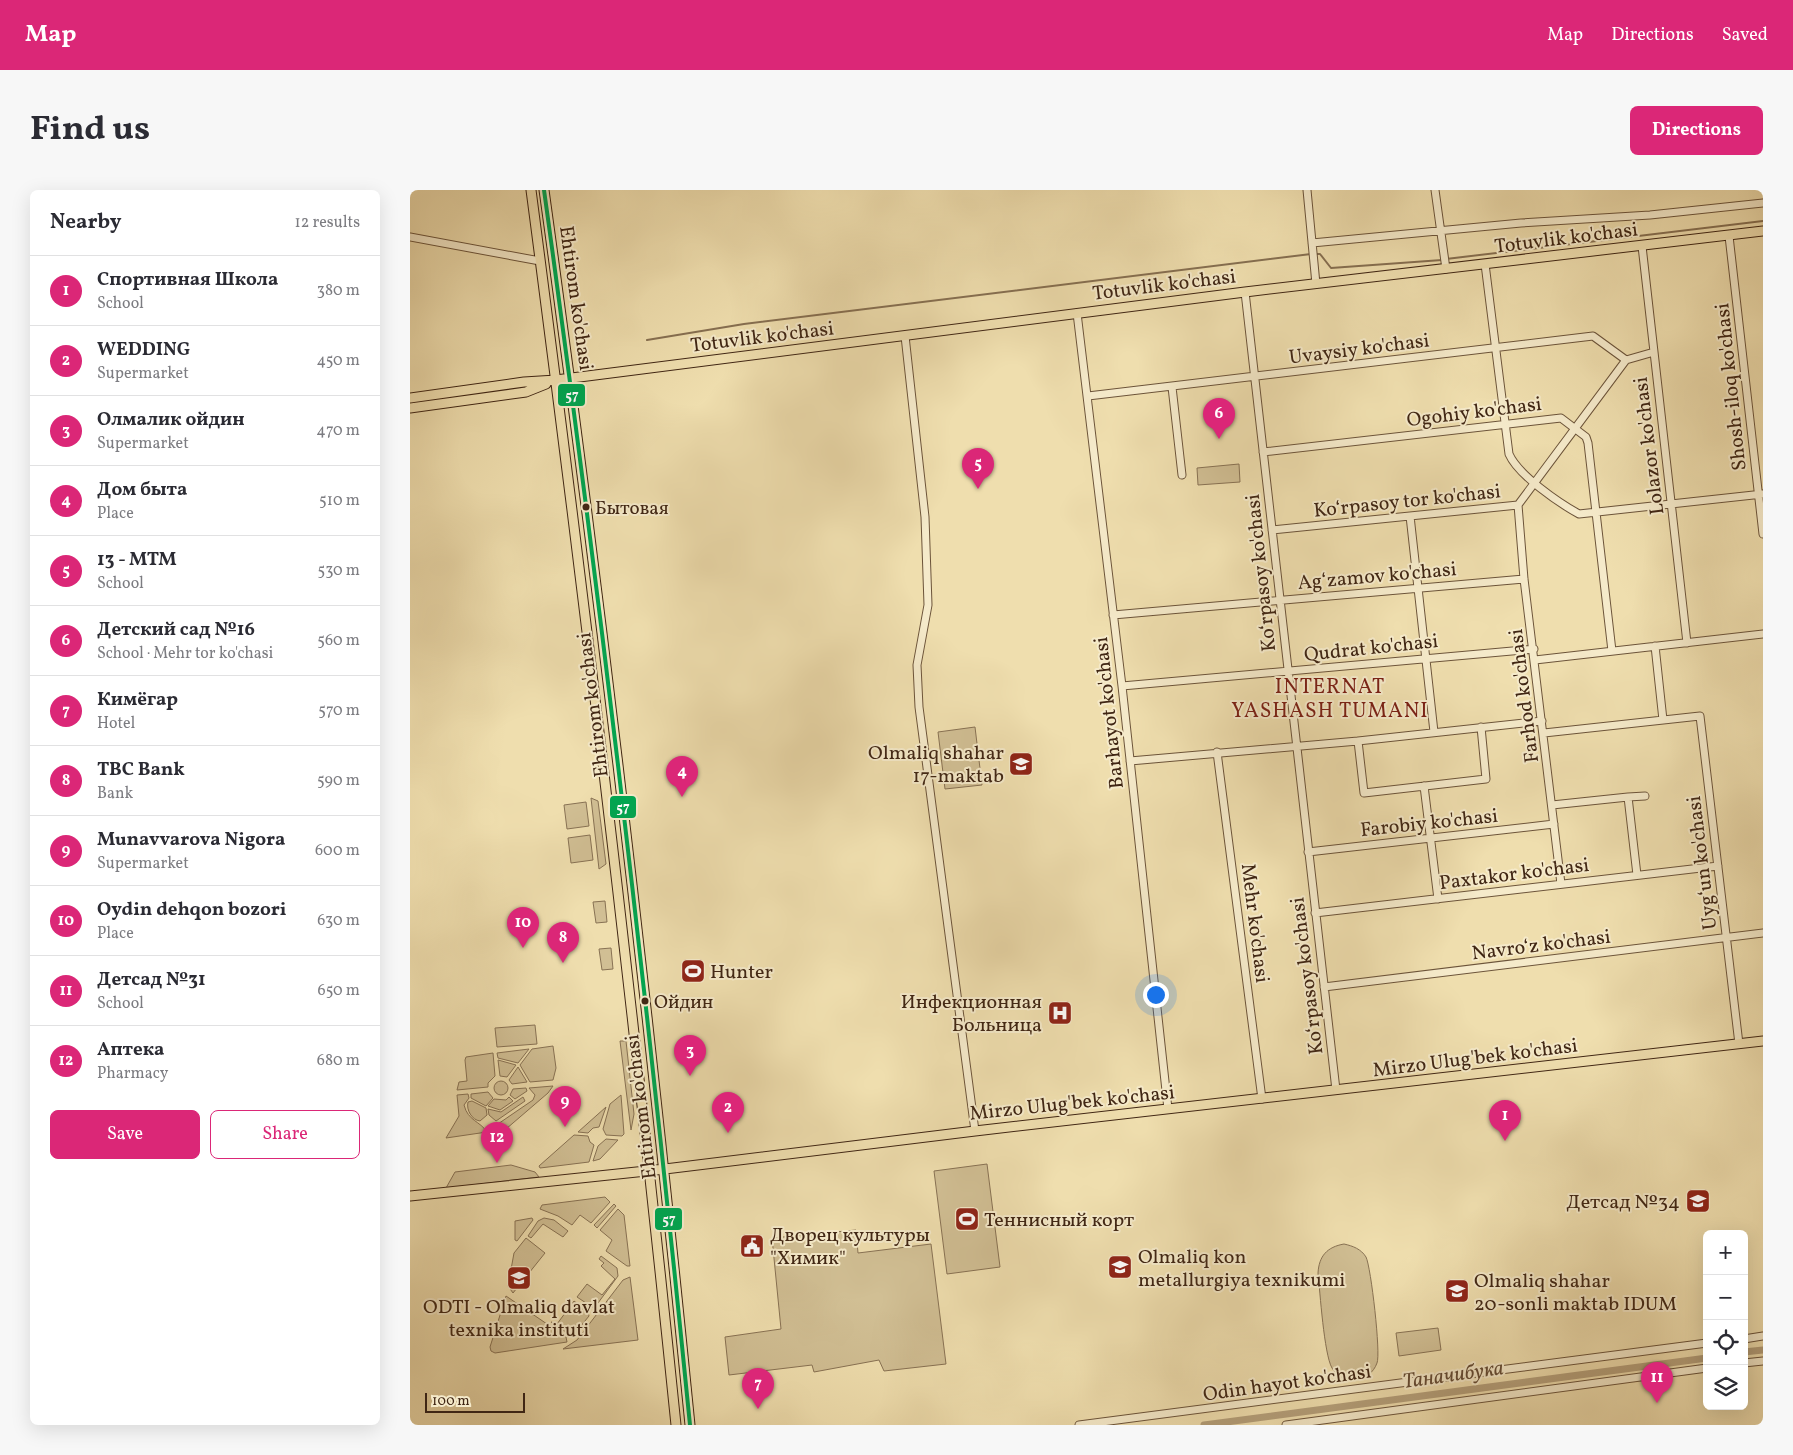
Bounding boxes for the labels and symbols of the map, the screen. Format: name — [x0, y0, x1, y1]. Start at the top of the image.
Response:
street label: Totuvlik ko'chasi — [1493, 216, 1640, 262]
street label: Ehtirom ko'chasi — [551, 224, 599, 373]
street label: Totuvlik ko'chasi — [1091, 263, 1238, 309]
street label: Shosh-iloq ko'chasi — [1709, 302, 1755, 472]
street label: Totuvlik ko'chasi — [689, 315, 836, 361]
street label: Uvaysiy ko'chasi — [1287, 327, 1431, 372]
street label: Lolazor ko'chasi — [1628, 375, 1672, 516]
line badge: 57 — [557, 383, 586, 407]
text: 57 — [565, 387, 579, 406]
street label: Ogohiy ko'chasi — [1405, 391, 1543, 435]
pin: 6 — [1203, 398, 1235, 439]
pin: 5 — [962, 448, 994, 489]
street label: Ko‘rpasoy tor ko'chasi — [1312, 478, 1502, 526]
street label: Ko‘rpasoy ko'chasi — [1240, 493, 1284, 653]
place label: Бытовая — [595, 496, 669, 522]
marker: Бытовая — [581, 502, 591, 512]
street label: Ag‘zamov ko'chasi — [1296, 556, 1458, 598]
street label: Farhod ko'chasi — [1503, 627, 1547, 764]
street label: Qudrat ko'chasi — [1303, 628, 1440, 670]
street label: Ehtirom ko'chasi — [571, 631, 617, 779]
street label: Barhayot ko'chasi — [1088, 635, 1132, 790]
district label: INTERNAT YASHASH TUMANI — [1231, 673, 1429, 726]
place label: Olmaliq shahar 17-maktab — [868, 740, 1004, 791]
school or university icon: Olmaliq shahar 17-maktab — [1008, 751, 1034, 777]
pin: 4 — [666, 756, 698, 797]
street label: Uyg‘un ko'chasi — [1681, 794, 1725, 931]
line badge: 57 — [609, 795, 637, 819]
text: 57 — [616, 799, 630, 818]
street label: Farobiy ko'chasi — [1359, 803, 1500, 845]
street label: Paxtakor ko'chasi — [1438, 852, 1591, 898]
street label: Mehr ko'chasi — [1233, 862, 1275, 985]
street label: Ko‘rpasoy ko'chasi — [1284, 895, 1332, 1056]
pin: 10 — [507, 907, 539, 948]
pin: 8 — [547, 922, 579, 963]
street label: Navro‘z ko'chasi — [1470, 924, 1612, 968]
sports icon: Hunter — [680, 958, 706, 984]
place label: Hunter — [710, 959, 773, 987]
your location — [1143, 982, 1169, 1008]
place label: Инфекционная Больница — [901, 989, 1042, 1040]
place label: Ойдин — [654, 990, 713, 1016]
marker: Ойдин — [640, 996, 650, 1006]
hospital icon: Инфекционная Больница — [1047, 1000, 1073, 1026]
street label: Ehtirom ko'chasi — [619, 1033, 665, 1181]
street label: Mirzo Ulug'bek ko'chasi — [1371, 1033, 1579, 1085]
pin: 3 — [674, 1035, 706, 1076]
street label: Mirzo Ulug'bek ko'chasi — [968, 1079, 1176, 1129]
pin: 9 — [549, 1086, 581, 1127]
pin: 2 — [712, 1092, 744, 1133]
pin: 1 — [1489, 1100, 1521, 1141]
pin: 12 — [481, 1122, 513, 1163]
school or university icon: Детсад №34 — [1685, 1188, 1711, 1214]
place label: Детсад №34 — [1566, 1189, 1680, 1217]
sports icon: Теннисный корт — [954, 1206, 980, 1232]
line badge: 57 — [654, 1207, 683, 1231]
place label: Теннисный корт — [984, 1207, 1134, 1235]
text: 57 — [662, 1211, 676, 1230]
place label: Дворец культуры "Химик" — [770, 1222, 930, 1273]
public building icon: Дворец культуры "Химик" — [739, 1233, 765, 1259]
place label: Olmaliq kon metallurgiya texnikumi — [1138, 1244, 1345, 1295]
school or university icon: Olmaliq kon metallurgiya texnikumi — [1107, 1254, 1133, 1280]
school or university icon: ODTI - Olmaliq davlat texnika instituti — [506, 1265, 532, 1291]
place label: Olmaliq shahar 20-sonli maktab IDUM — [1474, 1268, 1677, 1319]
school or university icon: Olmaliq shahar 20-sonli maktab IDUM — [1444, 1278, 1470, 1304]
place label: ODTI - Olmaliq davlat texnika instituti — [423, 1294, 615, 1345]
water label: Таначибука — [1401, 1354, 1506, 1397]
street label: Odin hayot ko'chasi — [1201, 1358, 1373, 1410]
pin: 11 — [1641, 1362, 1673, 1403]
pin: 7 — [742, 1368, 774, 1409]
scale bar — [425, 1390, 525, 1413]

